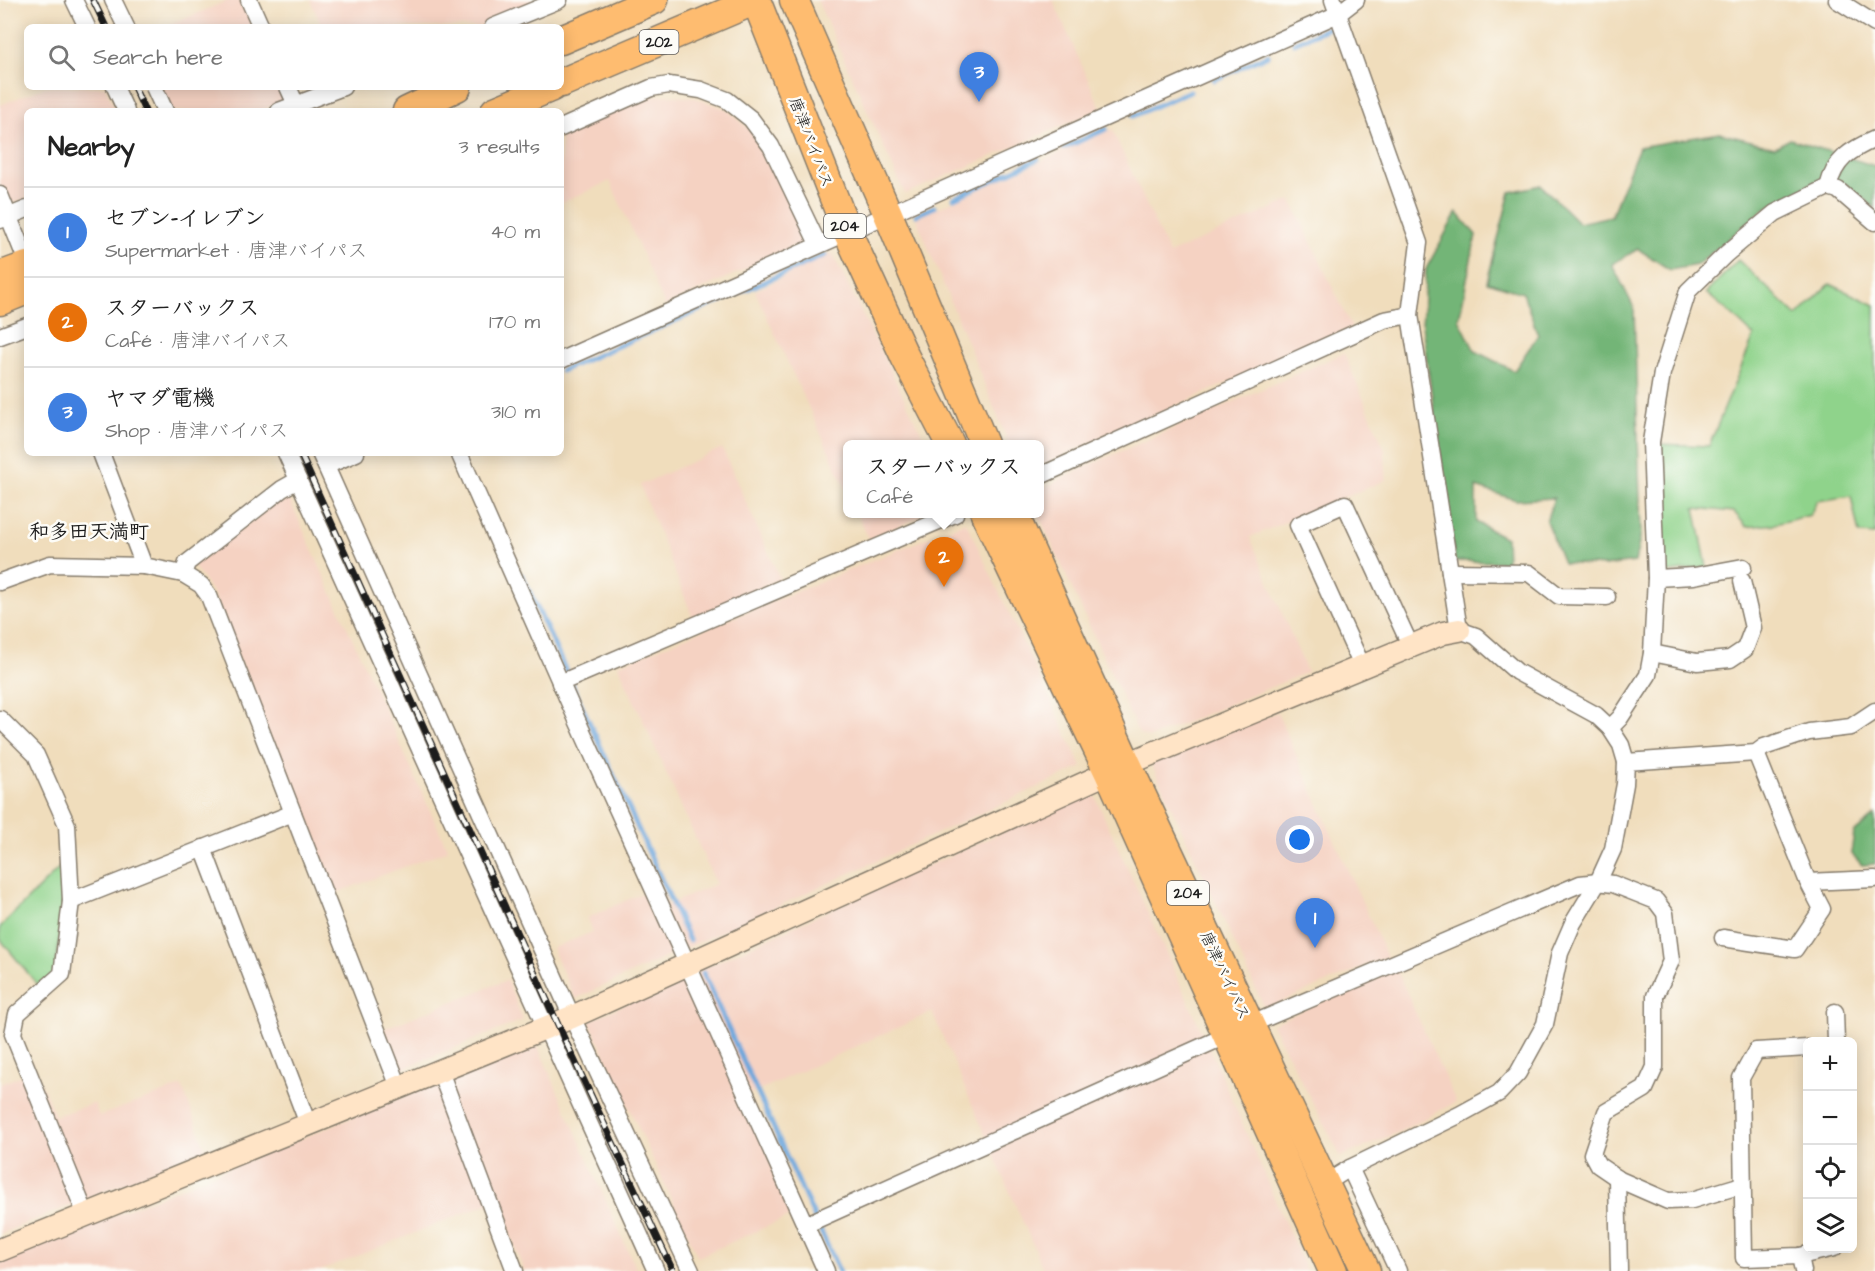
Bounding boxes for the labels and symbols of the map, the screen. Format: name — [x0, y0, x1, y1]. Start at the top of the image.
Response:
road number: 202 — [640, 30, 678, 54]
pin: 3 — [960, 52, 998, 102]
street label: 唐津バイパス — [784, 94, 838, 191]
road number: 204 — [824, 214, 866, 238]
district label: 和多田天満町 — [29, 518, 149, 546]
pin: 2 — [924, 538, 964, 587]
your location — [1285, 825, 1314, 854]
road number: 204 — [1167, 881, 1209, 905]
pin: 1 — [1296, 898, 1334, 948]
street label: 唐津バイパス — [1195, 927, 1255, 1023]

